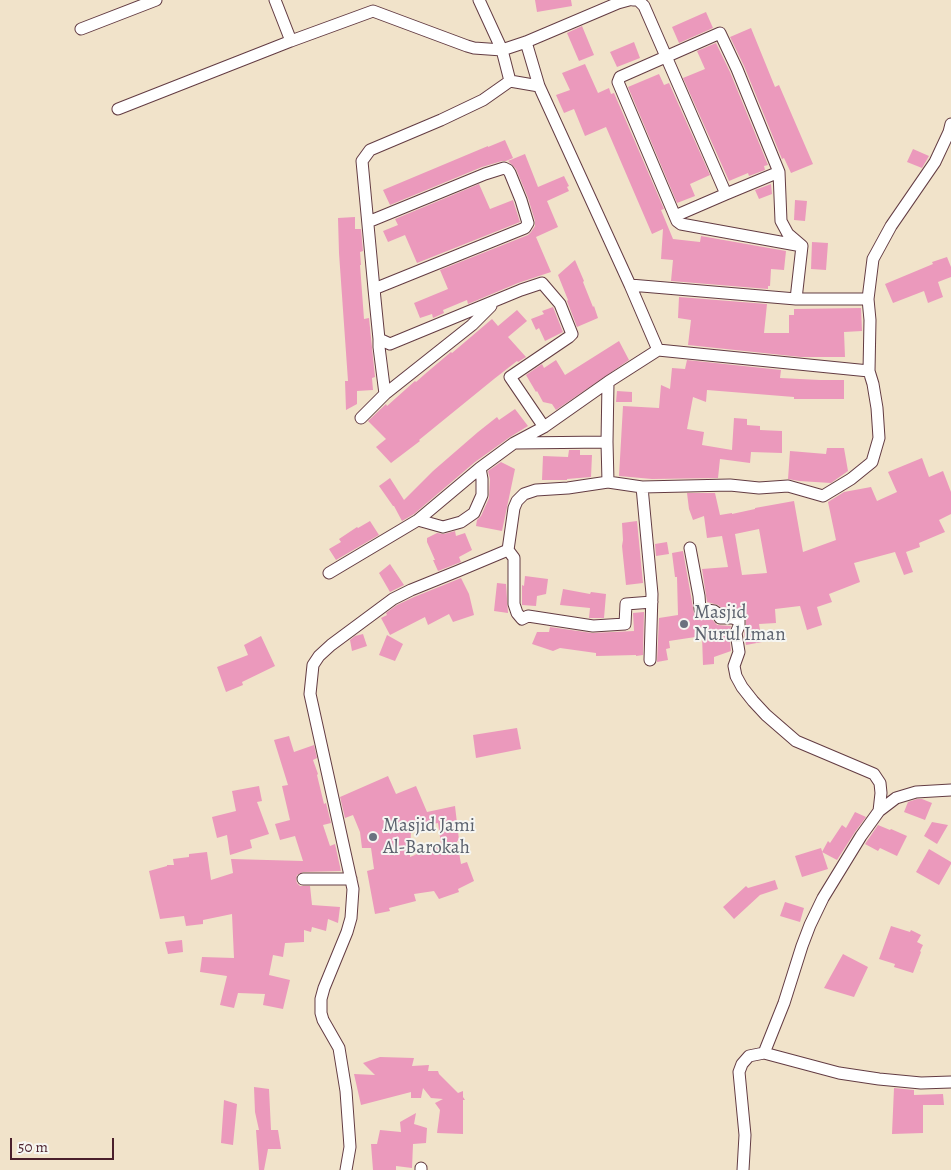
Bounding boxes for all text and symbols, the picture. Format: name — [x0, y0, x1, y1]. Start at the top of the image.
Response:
place label: Masjid Nurul Iman — [694, 602, 786, 646]
marker: Masjid Nurul Iman — [678, 618, 690, 630]
place label: Masjid Jami Al-Barokah — [383, 815, 475, 859]
marker: Masjid Jami Al-Barokah — [367, 831, 379, 843]
scale bar — [12, 1128, 116, 1160]
text: 50 m — [18, 1137, 48, 1157]

